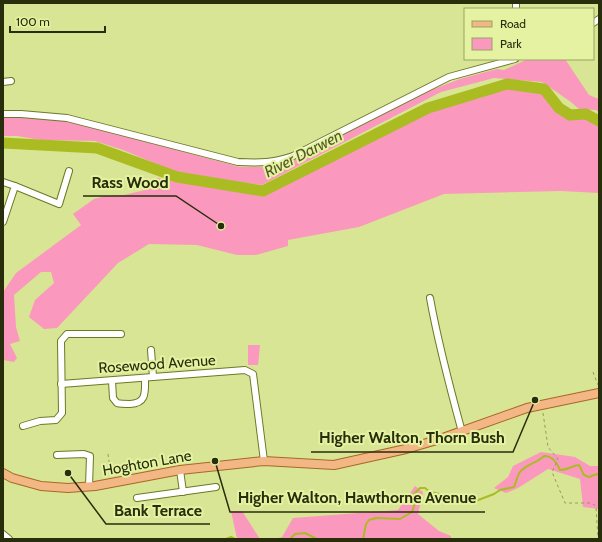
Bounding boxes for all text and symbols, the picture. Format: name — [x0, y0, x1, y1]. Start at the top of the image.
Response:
scale bar — [10, 8, 105, 34]
legend — [464, 8, 594, 60]
text: 100 m — [16, 14, 50, 29]
text: Road — [500, 16, 526, 31]
text: Park — [500, 36, 522, 51]
water label: River Darwen — [261, 126, 345, 181]
callout: Rass Wood — [83, 168, 176, 196]
text: Rass Wood — [91, 173, 169, 192]
street label: Rosewood Avenue — [98, 351, 217, 377]
callout: Higher Walton, Thorn Bush — [311, 424, 513, 452]
text: Higher Walton, Thorn Bush — [319, 428, 505, 447]
street label: Hoghton Lane — [101, 446, 193, 480]
callout: Higher Walton, Hawthorne Avenue — [230, 484, 485, 512]
text: Higher Walton, Hawthorne Avenue — [238, 488, 476, 507]
callout: Bank Terrace — [106, 496, 210, 524]
text: Bank Terrace — [114, 501, 202, 520]

